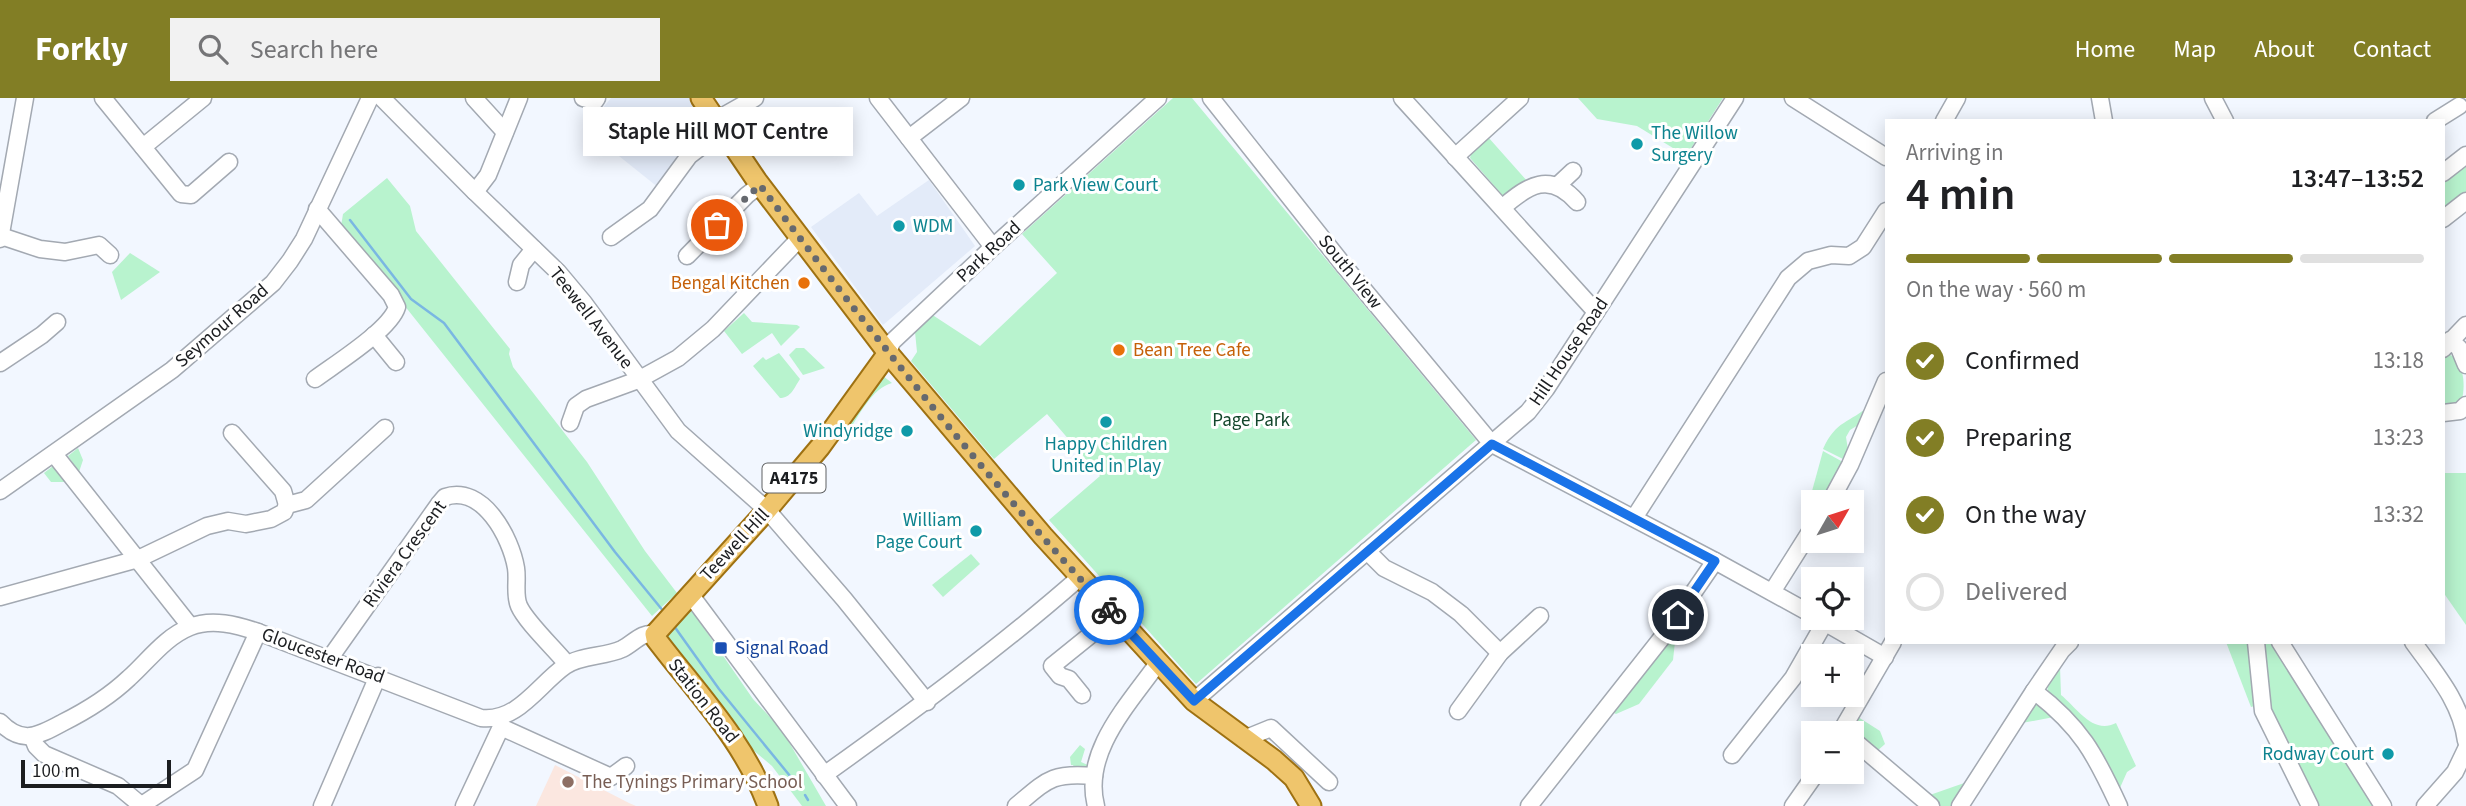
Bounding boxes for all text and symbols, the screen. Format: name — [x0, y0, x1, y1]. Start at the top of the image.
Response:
search box — [170, 18, 660, 81]
text: Forkly — [35, 26, 128, 73]
icon: search — [194, 30, 232, 68]
text: Search here — [250, 31, 378, 68]
text: Home — [2075, 32, 2135, 67]
text: Map — [2173, 32, 2216, 67]
text: About — [2254, 32, 2315, 67]
text: Contact — [2353, 32, 2431, 67]
callout: Staple Hill MOT Centre — [582, 106, 852, 155]
text: Staple Hill MOT Centre — [608, 115, 828, 148]
place label: The Willow Surgery — [1651, 120, 1738, 169]
marker: The Willow Surgery — [1629, 136, 1645, 152]
text: Arriving in — [1906, 136, 2004, 169]
text: 13:47–13:52 — [2291, 160, 2424, 197]
text: 4 min — [1906, 162, 2015, 227]
place label: Park View Court — [1033, 172, 1159, 199]
marker: Park View Court — [1011, 177, 1027, 193]
pin — [687, 195, 747, 255]
icon: bag — [698, 206, 736, 244]
place label: WDM — [913, 213, 953, 240]
street label: Park Road — [950, 215, 1028, 289]
marker: WDM — [891, 218, 907, 234]
street label: South View — [1312, 229, 1389, 315]
street label: Teewell Avenue — [543, 261, 639, 375]
place label: Bengal Kitchen — [671, 270, 790, 297]
text: On the way · 560 m — [1906, 273, 2086, 306]
marker: Bengal Kitchen — [796, 275, 812, 291]
street label: Seymour Road — [169, 278, 275, 374]
street label: Hill House Road — [1523, 292, 1615, 412]
place label: Bean Tree Cafe — [1133, 337, 1251, 364]
marker: Bean Tree Cafe — [1111, 342, 1127, 358]
icon: check — [1906, 342, 1944, 380]
text: Confirmed — [1965, 342, 2080, 379]
text: 13:18 — [2373, 344, 2424, 377]
park label: Page Park — [1212, 407, 1290, 434]
marker: Happy Children United in Play — [1098, 414, 1114, 430]
place label: Windyridge — [803, 418, 893, 445]
icon: check — [1906, 419, 1944, 457]
text: Preparing — [1965, 419, 2071, 456]
text: 13:23 — [2373, 421, 2424, 454]
marker: Windyridge — [899, 423, 915, 439]
place label: Happy Children United in Play — [1044, 431, 1168, 480]
road number: A4175 — [762, 464, 826, 492]
north arrow — [1801, 490, 1864, 553]
map controls — [1801, 490, 1864, 784]
street label: Riviera Crescent — [357, 494, 454, 613]
icon: check — [1906, 496, 1944, 534]
text: On the way — [1965, 496, 2086, 533]
text: 13:32 — [2373, 498, 2424, 531]
street label: Teewell Hill — [694, 502, 776, 588]
place label: William Page Court — [875, 507, 963, 556]
marker: William Page Court — [968, 523, 984, 539]
button: locate — [1801, 567, 1864, 630]
text: Delivered — [1965, 573, 2068, 610]
courier — [1074, 575, 1144, 645]
pin — [1648, 585, 1708, 645]
icon: bike — [1090, 591, 1128, 629]
icon: home — [1659, 596, 1697, 634]
street label: Gloucester Road — [258, 621, 388, 691]
place label: Signal Road — [735, 635, 829, 662]
marker: Signal Road — [713, 640, 729, 656]
button: + — [1801, 644, 1864, 707]
street label: Station Road — [661, 653, 745, 749]
button: − — [1801, 721, 1864, 784]
place label: Rodway Court — [2262, 741, 2375, 768]
marker: Rodway Court — [2380, 746, 2396, 762]
scale bar — [21, 757, 172, 789]
text: 100 m — [32, 758, 80, 785]
place label: The Tynings Primary School — [582, 769, 803, 796]
marker: The Tynings Primary School — [560, 774, 576, 790]

